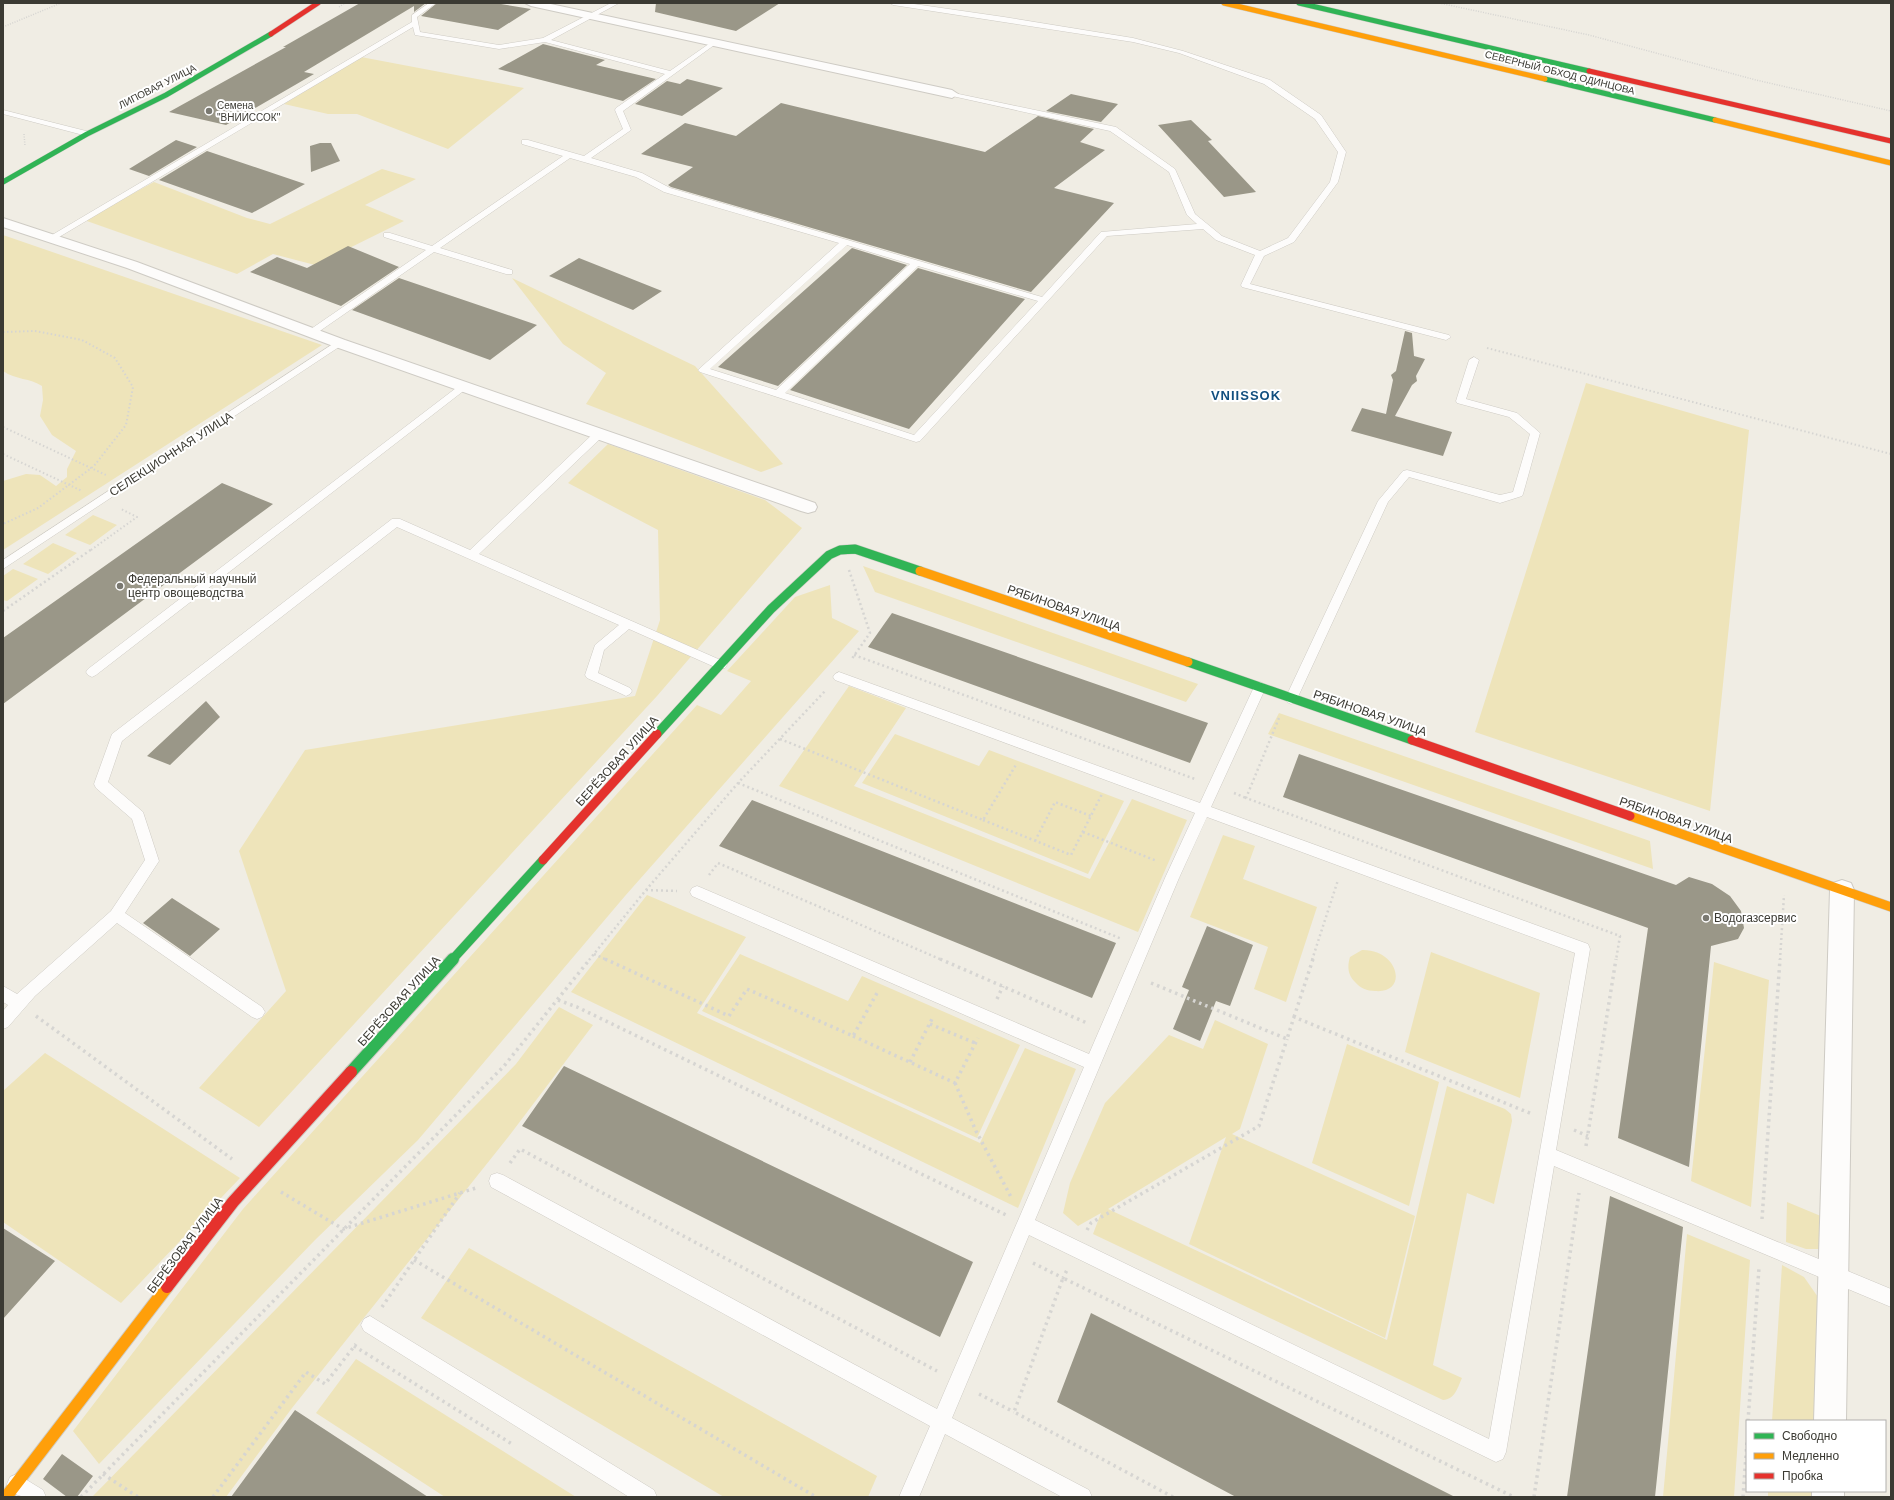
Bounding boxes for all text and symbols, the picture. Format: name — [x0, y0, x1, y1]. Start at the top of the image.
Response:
street label: СЕВЕРНЫЙ ОБХОД ОДИНЦОВА — [1484, 48, 1637, 97]
street label: ЛИПОВАЯ УЛИЦА — [117, 62, 198, 111]
place label: Семена "ВНИИССОК" — [217, 100, 281, 123]
marker: Семена "ВНИИССОК" — [204, 106, 214, 116]
district label: VNIISSOK — [1211, 388, 1281, 403]
street label: СЕЛЕКЦИОННАЯ УЛИЦА — [107, 409, 235, 499]
place label: Федеральный научный центр овощеводства — [128, 572, 256, 600]
marker: Федеральный научный центр овощеводства — [115, 581, 125, 591]
street label: РЯБИНОВАЯ УЛИЦА — [1005, 582, 1123, 634]
street label: РЯБИНОВАЯ УЛИЦА — [1311, 687, 1429, 739]
street label: БЕРЁЗОВАЯ УЛИЦА — [573, 713, 661, 809]
street label: РЯБИНОВАЯ УЛИЦА — [1617, 794, 1735, 846]
place label: Водогазсервис — [1714, 911, 1797, 925]
marker: Водогазсервис — [1701, 913, 1711, 923]
street label: БЕРЁЗОВАЯ УЛИЦА — [355, 953, 443, 1049]
street label: БЕРЁЗОВАЯ УЛИЦА — [144, 1194, 226, 1296]
legend — [1746, 1420, 1886, 1492]
text: Свободно — [1782, 1429, 1837, 1443]
text: Медленно — [1782, 1449, 1839, 1463]
text: Пробка — [1782, 1469, 1823, 1483]

